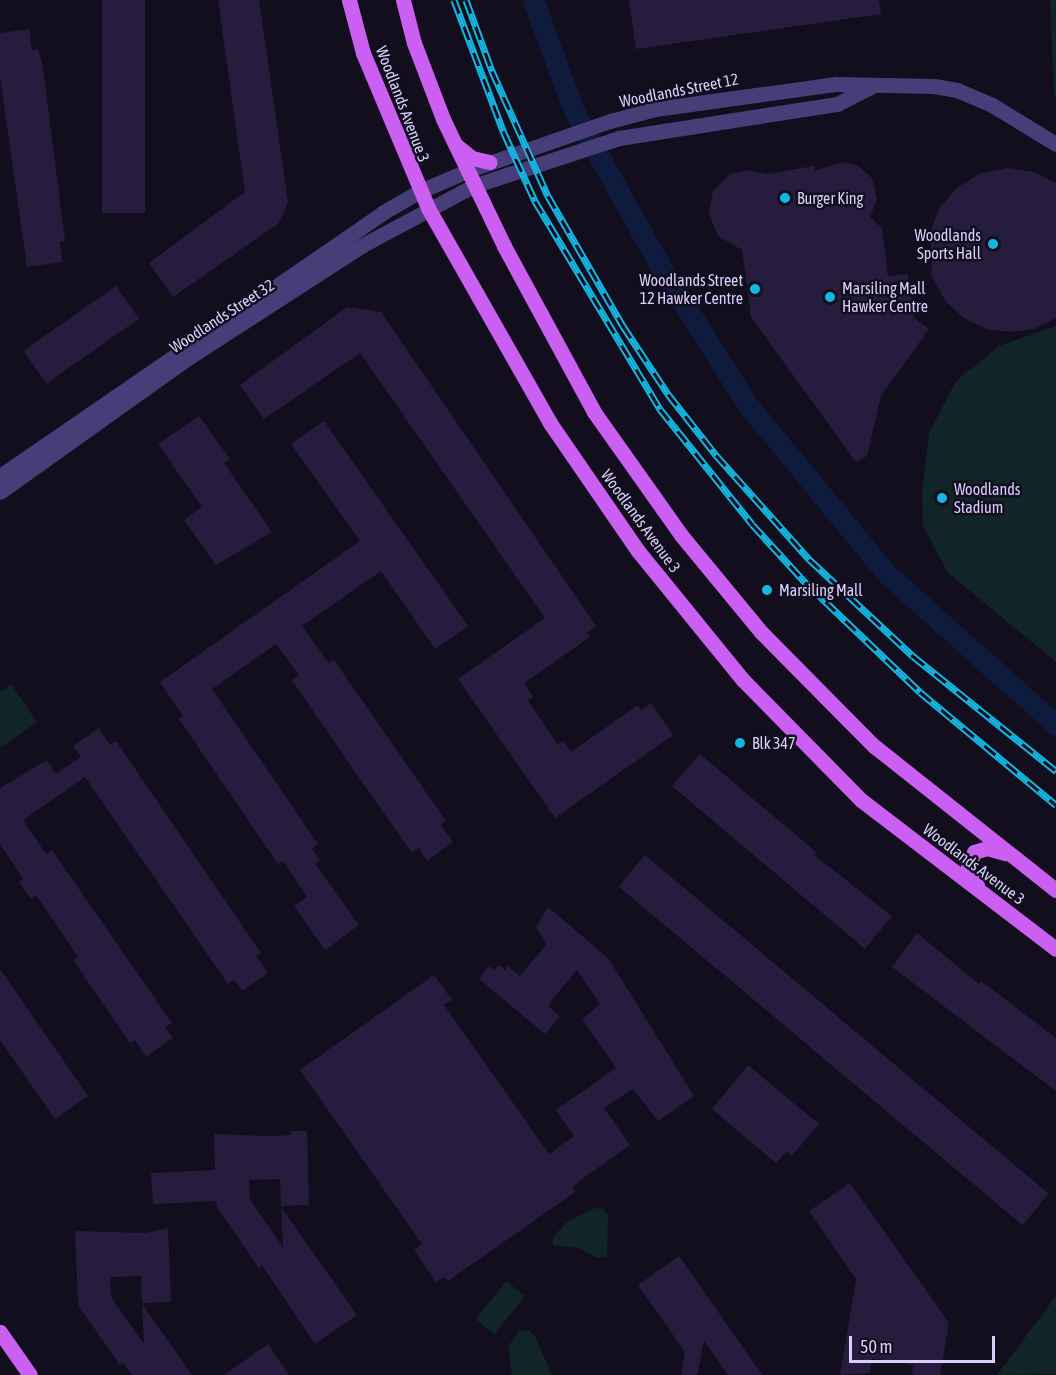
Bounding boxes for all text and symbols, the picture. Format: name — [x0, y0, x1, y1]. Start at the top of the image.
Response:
street label: Woodlands Avenue 3 — [372, 43, 434, 165]
street label: Woodlands Street 12 — [618, 69, 740, 111]
place label: Burger King — [797, 188, 863, 208]
marker: Burger King — [778, 191, 792, 205]
place label: Woodlands Sports Hall — [915, 225, 981, 263]
marker: Woodlands Sports Hall — [986, 237, 1000, 251]
place label: Woodlands Street 12 Hawker Centre — [639, 270, 743, 308]
street label: Woodlands Street 32 — [166, 275, 278, 357]
place label: Marsiling Mall Hawker Centre — [842, 278, 928, 316]
marker: Woodlands Street 12 Hawker Centre — [748, 282, 762, 296]
marker: Marsiling Mall Hawker Centre — [823, 290, 837, 304]
street label: Woodlands Avenue 3 — [597, 466, 685, 576]
place label: Woodlands Stadium — [954, 479, 1020, 517]
marker: Woodlands Stadium — [935, 491, 949, 505]
place label: Marsiling Mall — [779, 580, 863, 600]
marker: Marsiling Mall — [760, 583, 774, 597]
place label: Blk 347 — [752, 733, 796, 753]
marker: Blk 347 — [733, 736, 747, 750]
street label: Woodlands Avenue 3 — [919, 819, 1029, 909]
scale bar — [852, 1324, 998, 1362]
text: 50 m — [860, 1336, 892, 1357]

